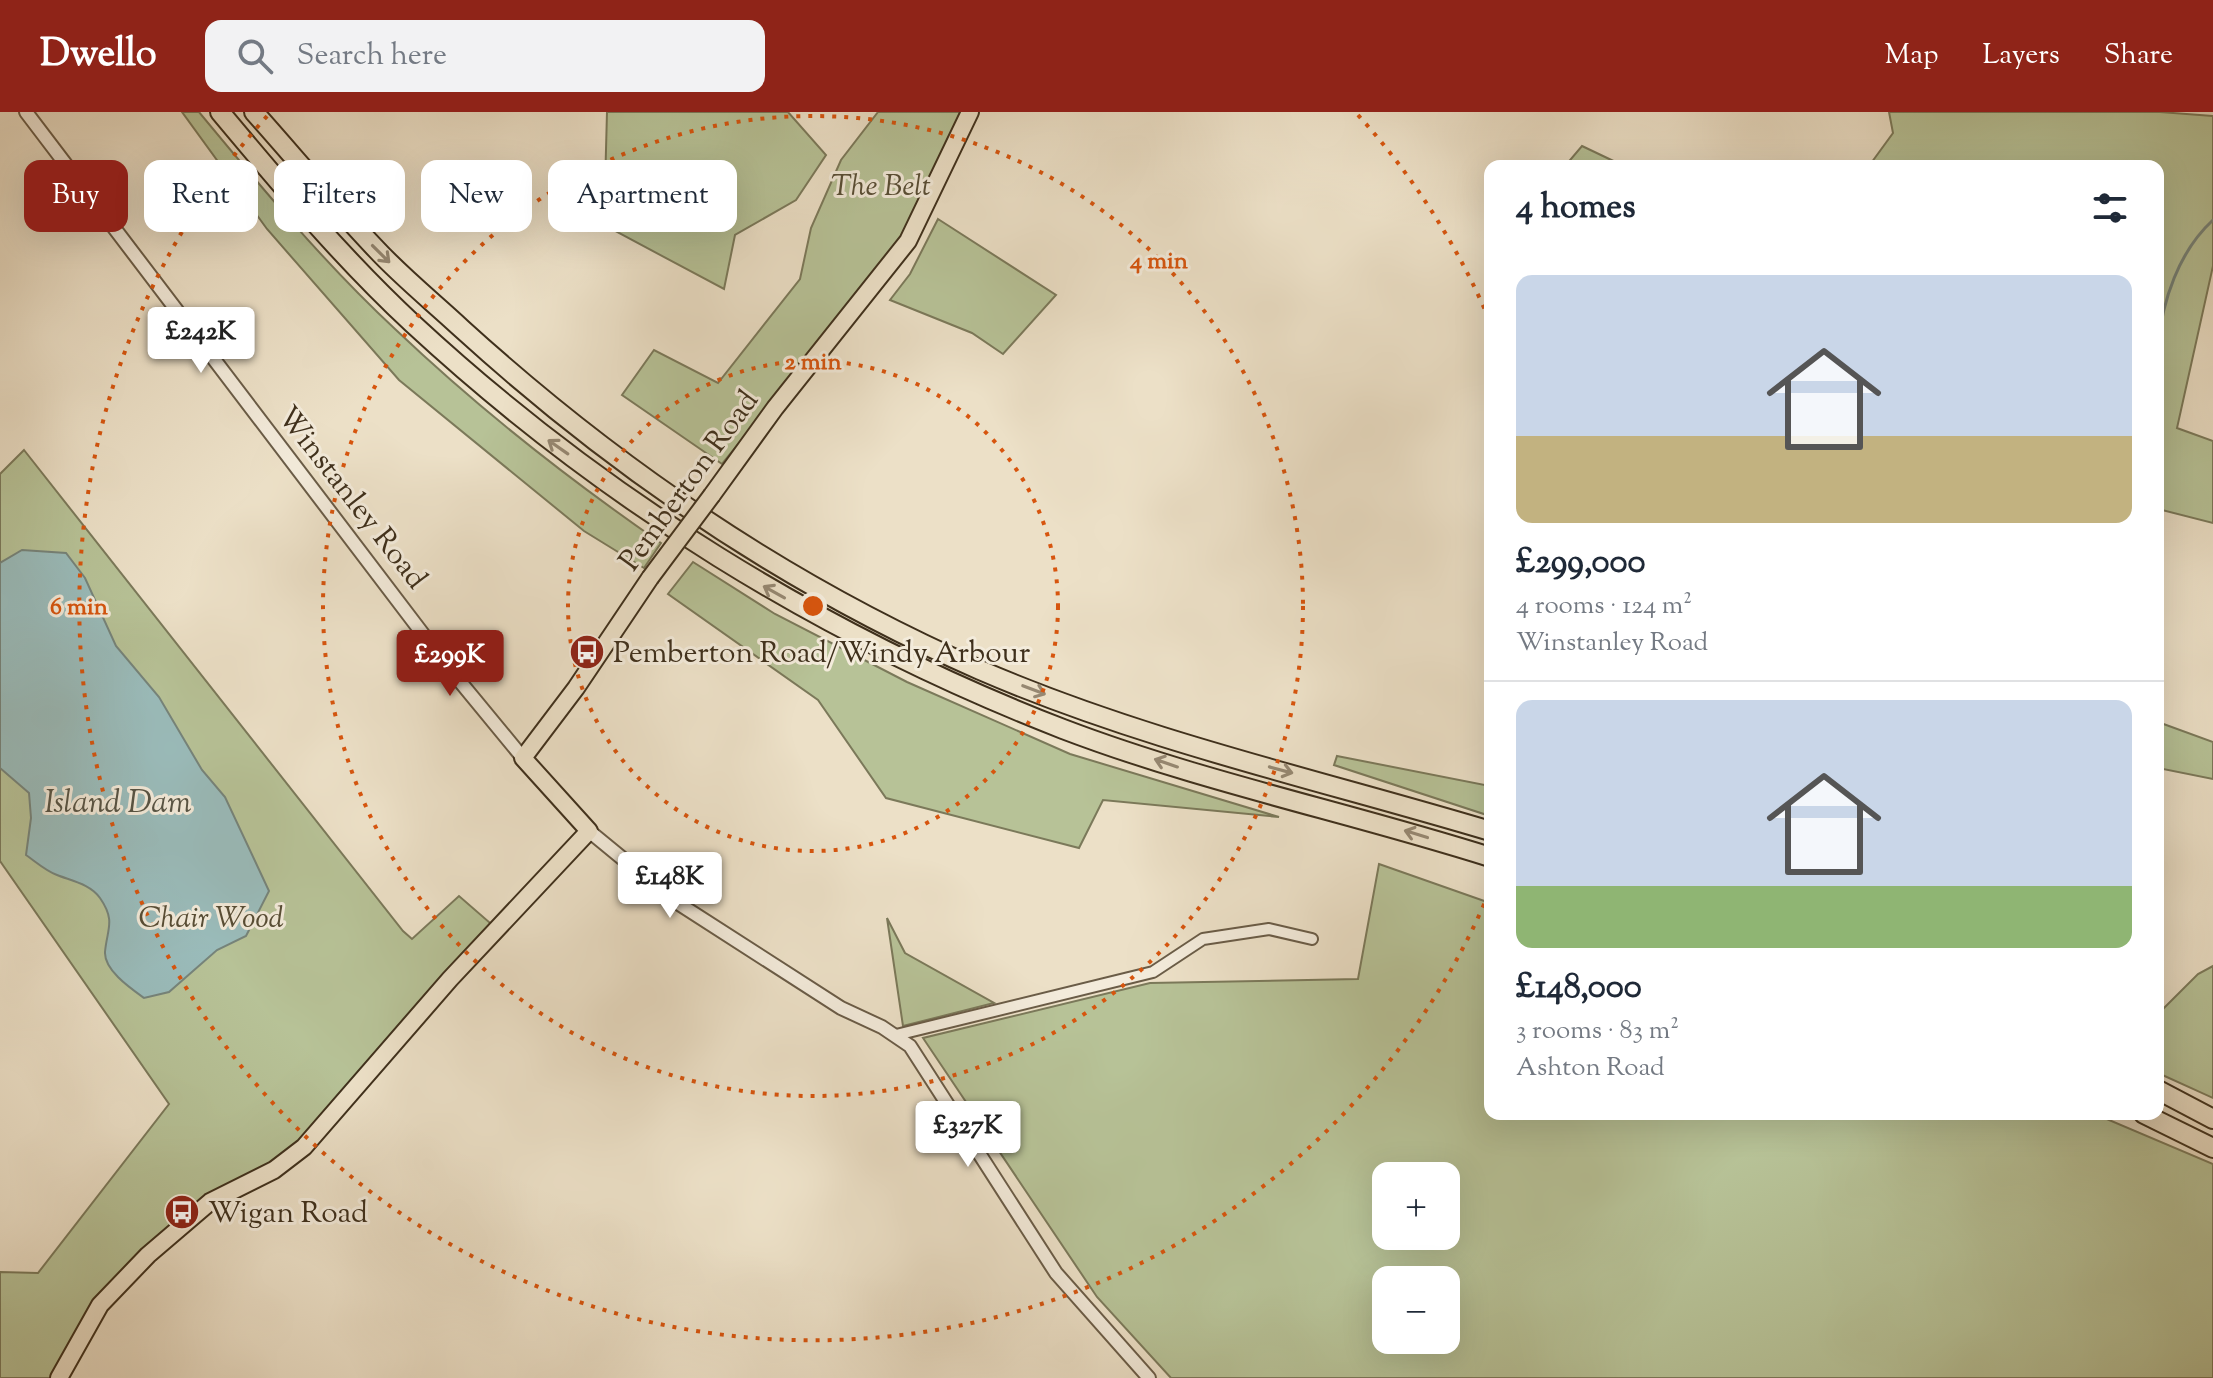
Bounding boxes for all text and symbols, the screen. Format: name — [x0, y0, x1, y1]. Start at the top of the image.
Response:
search box — [205, 20, 765, 92]
text: Dwello — [40, 29, 157, 83]
icon: search — [233, 34, 277, 78]
text: Search here — [297, 35, 447, 78]
text: Map — [1885, 36, 1938, 76]
text: Layers — [1982, 36, 2060, 76]
text: Share — [2104, 36, 2173, 76]
chip: Buy — [24, 160, 128, 232]
chip: Rent — [144, 160, 258, 232]
chip: Filters — [274, 160, 405, 232]
chip: New — [421, 160, 532, 232]
chip: Apartment — [548, 160, 737, 232]
park label: The Belt — [831, 166, 931, 209]
text: 4 homes — [1516, 184, 1636, 233]
icon: filters — [2088, 186, 2132, 230]
one-way arrow — [371, 244, 391, 263]
text: 4 min — [1129, 245, 1189, 279]
pin: £242K — [145, 307, 257, 375]
text: £242K — [166, 314, 236, 351]
icon: home — [1752, 327, 1896, 471]
text: 2 min — [784, 346, 842, 380]
street label: Pemberton Road — [610, 382, 770, 581]
street label: Winstanley Road — [266, 398, 436, 599]
one-way arrow — [548, 439, 570, 455]
text: £299,000 — [1516, 539, 1645, 588]
one-way arrow — [763, 583, 787, 599]
text: 4 rooms · 124 m² — [1516, 588, 1692, 625]
text: 6 min — [50, 591, 109, 625]
centre of rings — [799, 592, 827, 620]
text: Winstanley Road — [1516, 625, 1708, 662]
pin: £299K — [394, 630, 506, 698]
bus stop icon: Pemberton Road/Windy Arbour — [568, 633, 606, 671]
place label: Pemberton Road/Windy Arbour — [613, 633, 1030, 676]
text: £299K — [415, 637, 485, 674]
one-way arrow — [1021, 684, 1046, 698]
icon: home — [1752, 752, 1896, 896]
one-way arrow — [1153, 754, 1178, 769]
one-way arrow — [1268, 763, 1294, 778]
water label: Island Dam — [44, 781, 192, 827]
one-way arrow — [1403, 825, 1428, 840]
pin: £148K — [614, 852, 726, 920]
text: £148K — [636, 859, 704, 896]
park label: Chair Wood — [138, 898, 284, 941]
text: £148,000 — [1516, 964, 1642, 1013]
text: 3 rooms · 83 m² — [1516, 1013, 1679, 1050]
text: Ashton Road — [1516, 1050, 1665, 1087]
pin: £327K — [912, 1101, 1024, 1169]
text: £327K — [933, 1108, 1003, 1145]
map controls — [1372, 1162, 1460, 1354]
button: + — [1372, 1162, 1460, 1250]
bus stop icon: Wigan Road — [163, 1193, 201, 1231]
place label: Wigan Road — [208, 1193, 368, 1236]
button: − — [1372, 1266, 1460, 1354]

